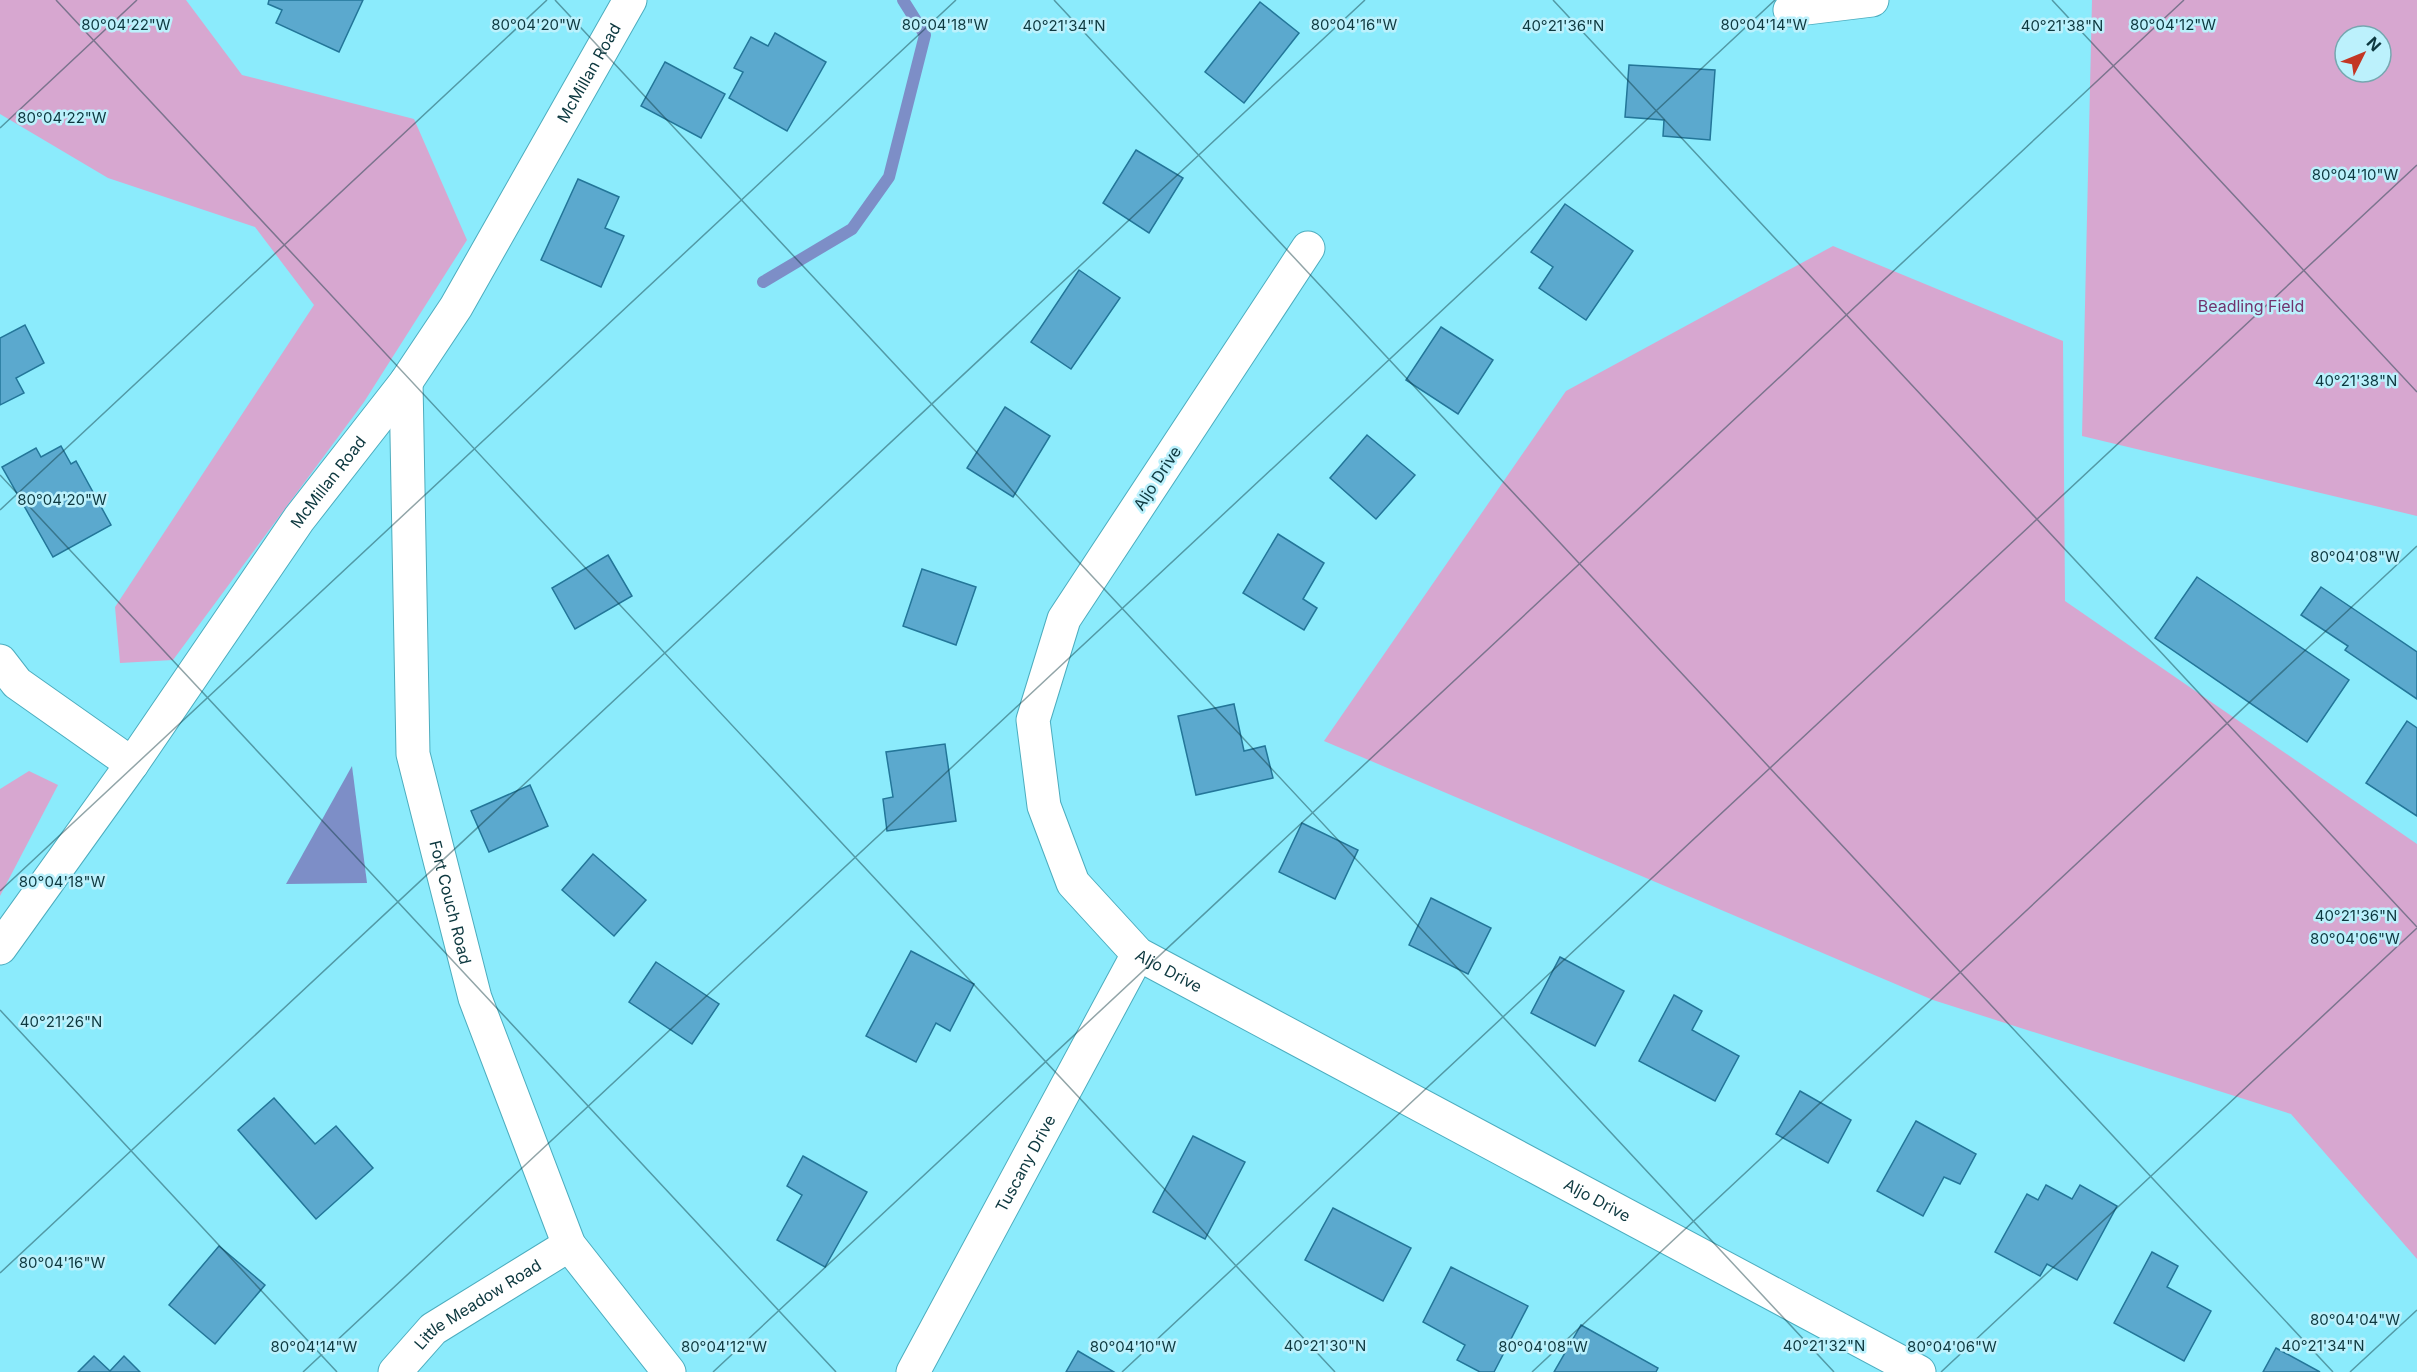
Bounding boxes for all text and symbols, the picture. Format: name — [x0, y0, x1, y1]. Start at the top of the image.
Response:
text: 80°04'22"W — [81, 15, 171, 34]
text: 80°04'20"W — [491, 15, 581, 34]
text: 80°04'18"W — [902, 15, 988, 34]
text: 80°04'16"W — [1311, 15, 1397, 34]
text: 80°04'14"W — [1721, 15, 1808, 34]
text: 80°04'12"W — [2130, 15, 2216, 34]
text: 40°21'34"N — [1023, 16, 1105, 35]
text: 40°21'36"N — [1522, 16, 1604, 35]
text: 40°21'38"N — [2021, 16, 2103, 35]
street label: McMillan Road — [553, 20, 625, 126]
north arrow — [2333, 24, 2393, 84]
text: N — [2362, 32, 2385, 55]
text: 80°04'22"W — [17, 108, 107, 127]
text: 80°04'10"W — [2312, 165, 2398, 184]
park label: Beadling Field — [2198, 296, 2304, 316]
text: 40°21'38"N — [2315, 371, 2397, 390]
street label: McMillan Road — [286, 432, 370, 532]
street label: Aljo Drive — [1129, 442, 1185, 514]
text: 80°04'20"W — [17, 490, 107, 509]
text: 80°04'08"W — [2310, 547, 2400, 566]
street label: Fort Couch Road — [425, 838, 476, 966]
text: 80°04'18"W — [19, 872, 105, 891]
text: 40°21'36"N — [2315, 906, 2397, 925]
text: 80°04'06"W — [2310, 929, 2400, 948]
street label: Aljo Drive — [1132, 945, 1206, 996]
text: 40°21'26"N — [20, 1012, 102, 1031]
street label: Tuscany Drive — [991, 1111, 1060, 1216]
street label: Aljo Drive — [1561, 1174, 1634, 1226]
text: 80°04'16"W — [19, 1253, 105, 1272]
street label: Little Meadow Road — [410, 1255, 545, 1353]
text: 80°04'04"W — [2310, 1310, 2400, 1329]
text: 40°21'30"N — [1284, 1336, 1366, 1355]
text: 40°21'32"N — [1783, 1336, 1865, 1355]
text: 40°21'34"N — [2282, 1336, 2364, 1355]
text: 80°04'14"W — [271, 1337, 358, 1356]
text: 80°04'12"W — [681, 1337, 767, 1356]
text: 80°04'10"W — [1090, 1337, 1176, 1356]
text: 80°04'08"W — [1498, 1337, 1588, 1356]
text: 80°04'06"W — [1907, 1337, 1997, 1356]

